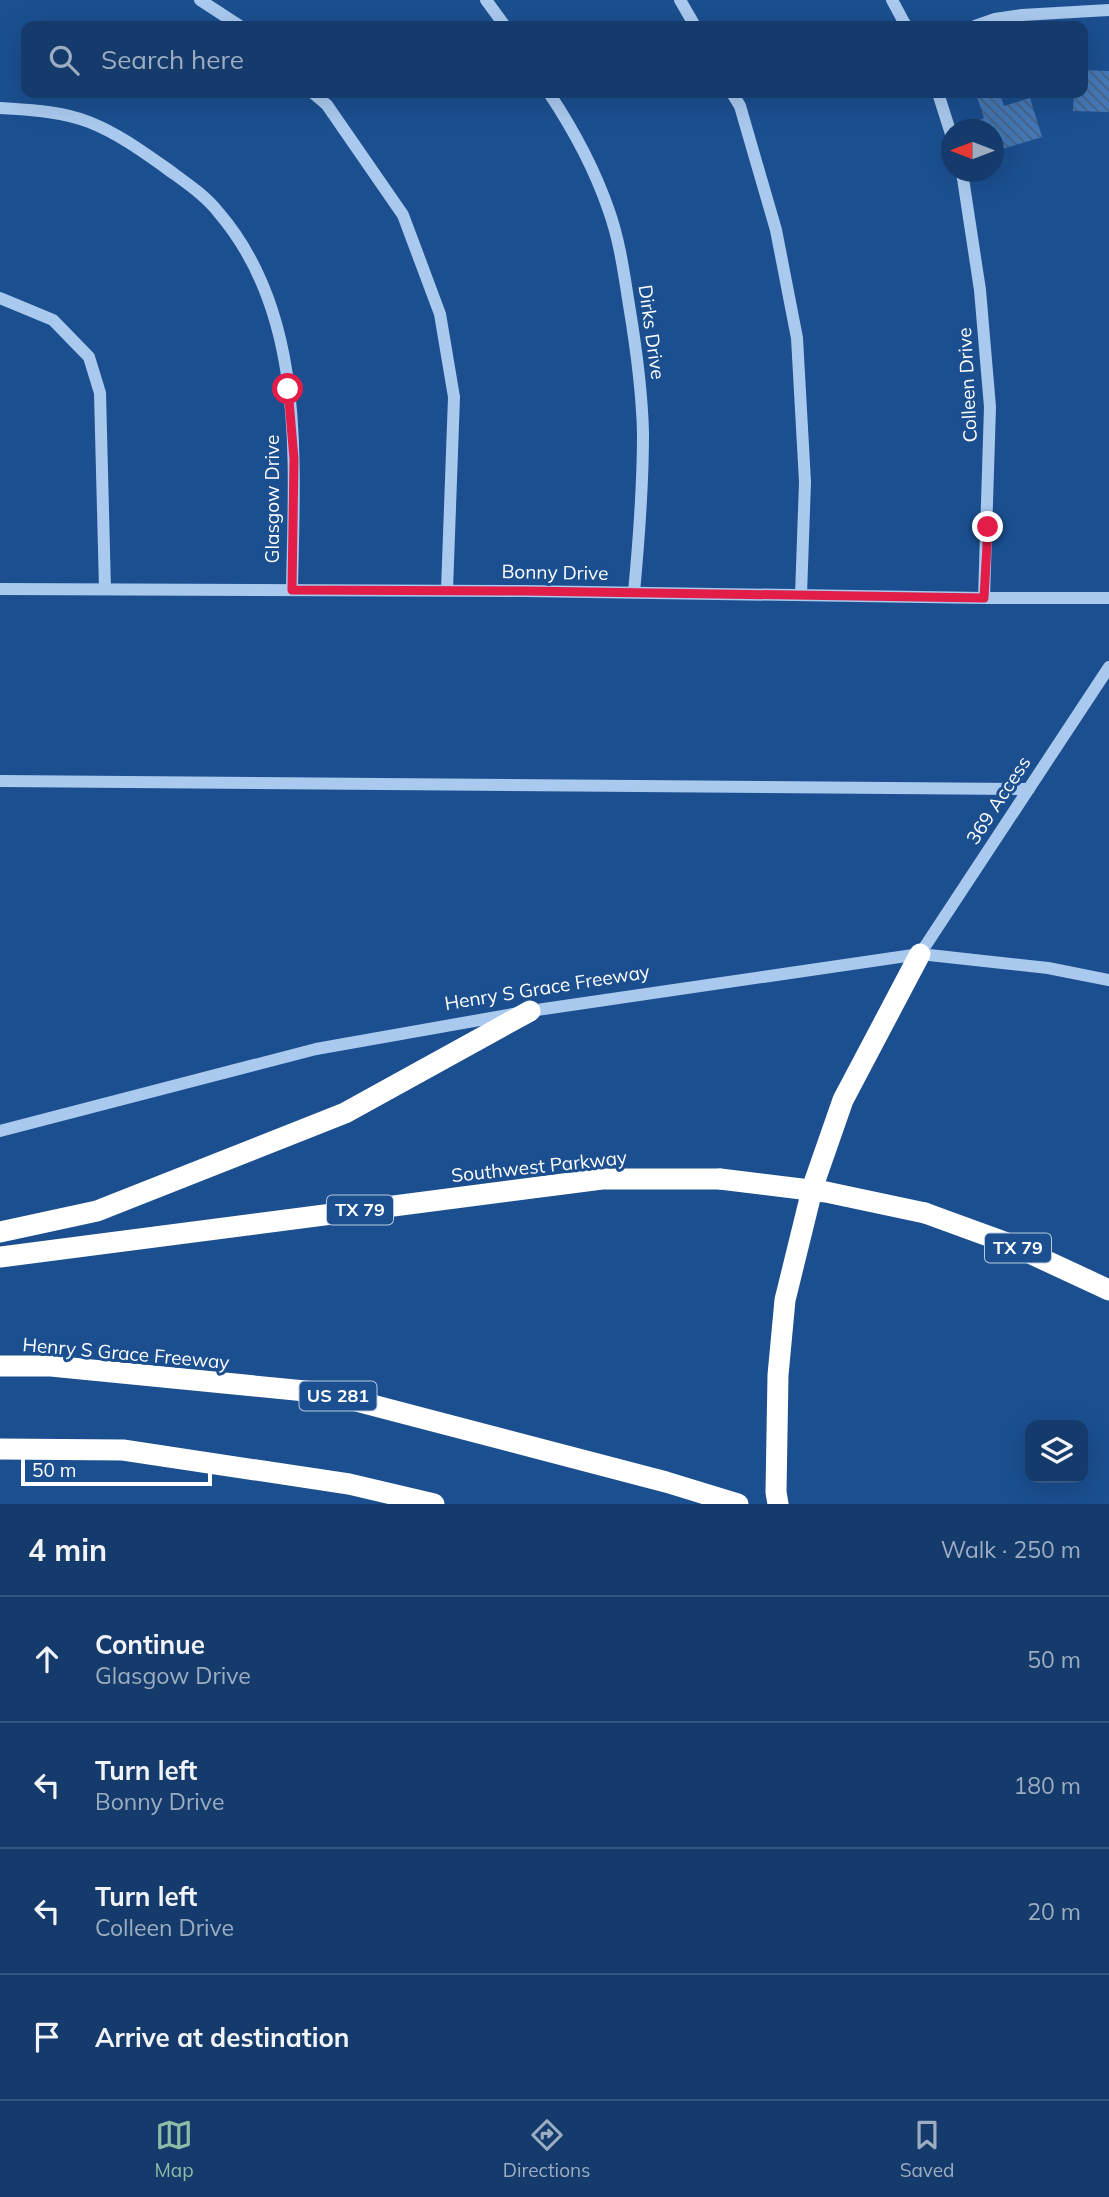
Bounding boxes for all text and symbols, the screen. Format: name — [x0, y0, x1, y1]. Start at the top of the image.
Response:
search box — [21, 21, 1088, 98]
icon: search — [45, 41, 83, 79]
text: Search here — [101, 43, 244, 76]
north arrow — [941, 119, 1004, 182]
street label: Dirks Drive — [633, 283, 671, 381]
street label: Colleen Drive — [952, 327, 982, 443]
route start — [272, 373, 303, 404]
street label: Glasgow Drive — [260, 435, 284, 563]
route end — [972, 511, 1003, 542]
street label: Bonny Drive — [501, 559, 609, 585]
street label: 369 Access — [961, 751, 1035, 849]
street label: Henry S Grace Freeway — [443, 959, 651, 1015]
street label: Southwest Parkway — [450, 1145, 628, 1187]
road number: TX 79 — [327, 1196, 393, 1224]
road number: TX 79 — [985, 1233, 1051, 1262]
street label: Henry S Grace Freeway — [22, 1332, 230, 1374]
road number: US 281 — [300, 1381, 376, 1410]
map controls — [1025, 1420, 1088, 1483]
button: layers — [1025, 1420, 1088, 1483]
scale bar — [21, 1455, 212, 1487]
text: 50 m — [32, 1458, 76, 1482]
text: 4 min — [28, 1531, 107, 1569]
text: Walk · 250 m — [941, 1535, 1081, 1564]
text: Continue — [95, 1628, 205, 1661]
icon: ahead — [28, 1640, 66, 1678]
text: 50 m — [1027, 1645, 1081, 1674]
text: Glasgow Drive — [95, 1661, 251, 1690]
text: Turn left — [95, 1754, 197, 1787]
icon: left — [28, 1766, 66, 1804]
text: 180 m — [1013, 1771, 1081, 1800]
text: Bonny Drive — [95, 1787, 224, 1816]
text: Turn left — [95, 1880, 197, 1913]
icon: left — [28, 1892, 66, 1930]
text: 20 m — [1027, 1897, 1081, 1926]
text: Colleen Drive — [95, 1913, 234, 1942]
icon: arrive — [28, 2018, 66, 2056]
text: Arrive at destination — [95, 2021, 350, 2054]
tab: Map — [155, 2116, 194, 2182]
tab: Directions — [503, 2116, 591, 2182]
tab: Saved — [900, 2116, 954, 2182]

